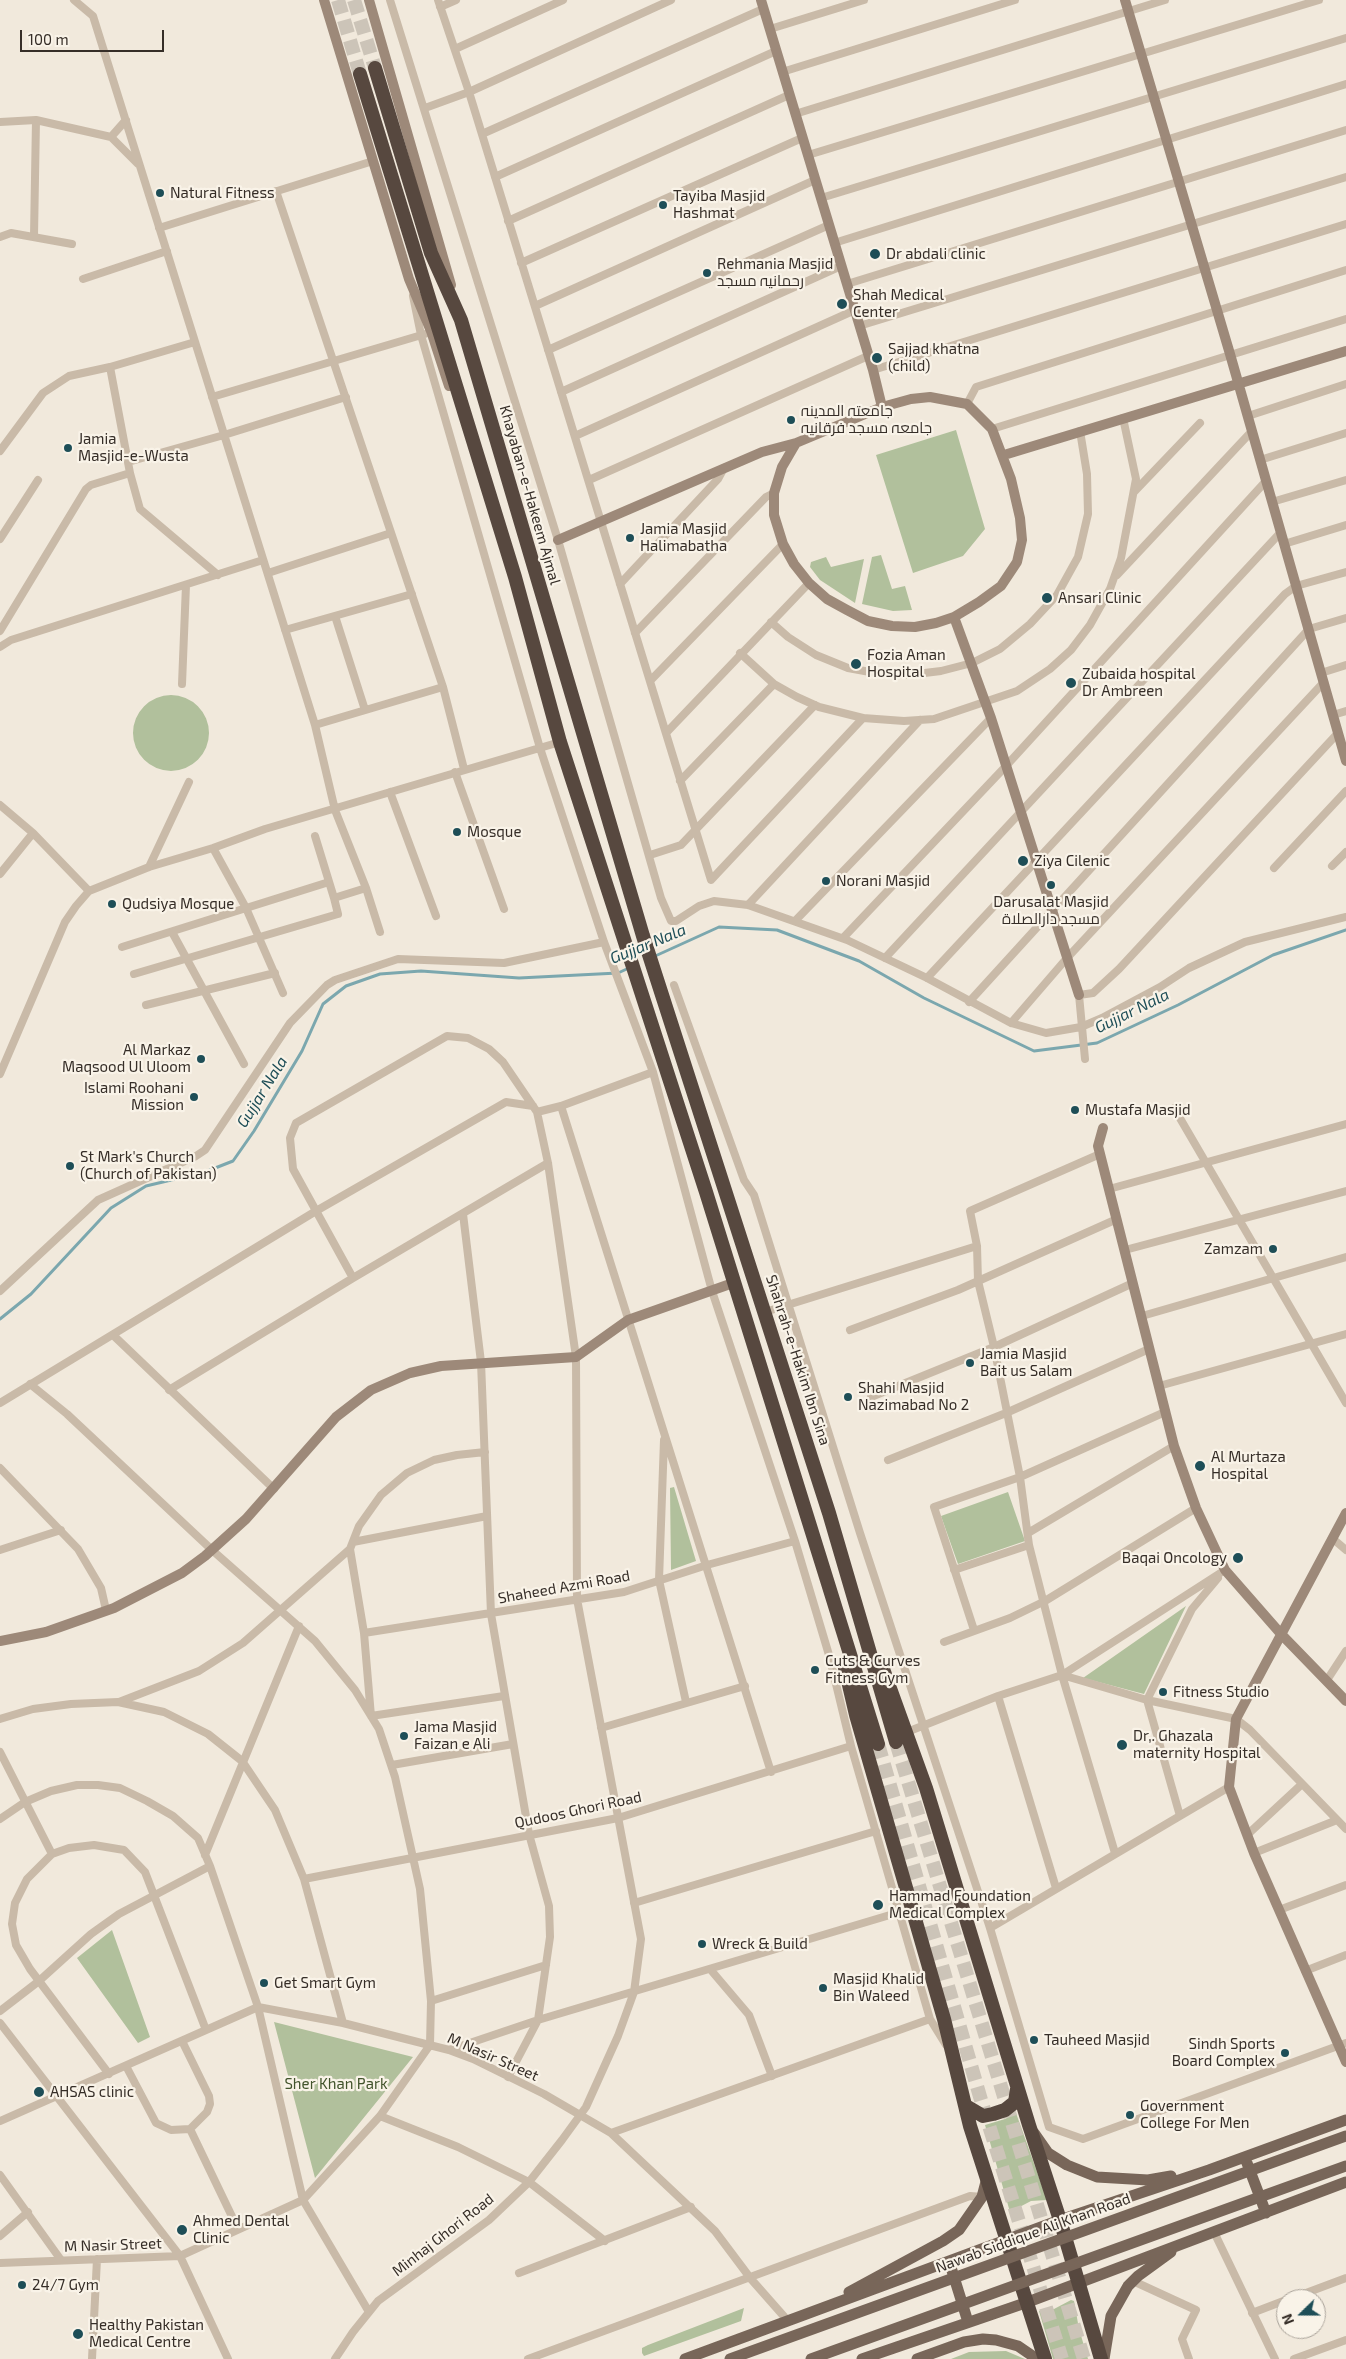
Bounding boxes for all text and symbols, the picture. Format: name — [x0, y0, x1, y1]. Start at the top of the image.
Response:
scale bar — [22, 20, 166, 52]
text: 100 m — [28, 30, 69, 48]
place label: Natural Fitness — [170, 184, 275, 202]
marker: Natural Fitness — [154, 187, 166, 199]
place label: Tayiba Masjid Hashmat — [673, 187, 765, 222]
marker: Tayiba Masjid Hashmat — [657, 199, 669, 211]
place label: Dr abdali clinic — [886, 245, 986, 263]
marker: Dr abdali clinic — [868, 247, 882, 261]
place label: Rehmania Masjid رحمانیہ مسجد — [717, 255, 833, 290]
marker: Rehmania Masjid رحمانیہ مسجد — [701, 267, 713, 279]
place label: Shah Medical Center — [853, 286, 944, 321]
marker: Shah Medical Center — [835, 297, 849, 311]
place label: Sajjad khatna (child) — [888, 340, 980, 375]
marker: Sajjad khatna (child) — [870, 351, 884, 365]
place label: جامعتہ المدینہ جامعہ مسجد فرقانیہ — [801, 402, 932, 437]
street label: Khayaban-e-Hakeem Ajmal — [496, 403, 564, 587]
marker: جامعتہ المدینہ جامعہ مسجد فرقانیہ — [785, 414, 797, 426]
place label: Jamia Masjid-e-Wusta — [78, 430, 189, 465]
marker: Jamia Masjid-e-Wusta — [62, 442, 74, 454]
place label: Jamia Masjid Halimabatha — [640, 520, 727, 555]
marker: Jamia Masjid Halimabatha — [624, 532, 636, 544]
place label: Ansari Clinic — [1058, 589, 1141, 607]
marker: Ansari Clinic — [1040, 591, 1054, 605]
place label: Fozia Aman Hospital — [867, 646, 946, 681]
marker: Fozia Aman Hospital — [849, 657, 863, 671]
place label: Zubaida hospital Dr Ambreen — [1082, 665, 1195, 700]
marker: Zubaida hospital Dr Ambreen — [1064, 676, 1078, 690]
place label: Mosque — [467, 823, 521, 841]
marker: Mosque — [451, 826, 463, 838]
place label: Ziya Cilenic — [1034, 852, 1110, 870]
marker: Ziya Cilenic — [1016, 854, 1030, 868]
place label: Norani Masjid — [836, 872, 930, 890]
marker: Norani Masjid — [820, 875, 832, 887]
marker: Darusalat Masjid مسجد دارالصلاة — [1045, 879, 1057, 891]
place label: Darusalat Masjid مسجد دارالصلاة — [993, 893, 1109, 928]
place label: Qudsiya Mosque — [122, 895, 234, 913]
marker: Qudsiya Mosque — [106, 898, 118, 910]
water label: Gujjar Nala — [607, 920, 689, 968]
water label: Gujjar Nala — [1092, 985, 1172, 1037]
place label: Al Markaz Maqsood Ul Uloom — [62, 1041, 191, 1076]
marker: Al Markaz Maqsood Ul Uloom — [195, 1053, 207, 1065]
water label: Gujjar Nala — [233, 1053, 291, 1131]
place label: Islami Roohani Mission — [84, 1079, 184, 1114]
marker: Islami Roohani Mission — [188, 1091, 200, 1103]
place label: Mustafa Masjid — [1085, 1101, 1191, 1119]
marker: Mustafa Masjid — [1069, 1104, 1081, 1116]
place label: St Mark's Church (Church of Pakistan) — [80, 1148, 217, 1183]
marker: St Mark's Church (Church of Pakistan) — [64, 1160, 76, 1172]
place label: Zamzam — [1204, 1240, 1263, 1258]
marker: Zamzam — [1267, 1243, 1279, 1255]
street label: Shahrah-e-Hakim Ibn Sina — [762, 1272, 834, 1448]
place label: Jamia Masjid Bait us Salam — [980, 1345, 1072, 1380]
marker: Jamia Masjid Bait us Salam — [964, 1357, 976, 1369]
place label: Shahi Masjid Nazimabad No 2 — [858, 1379, 969, 1414]
marker: Shahi Masjid Nazimabad No 2 — [842, 1391, 854, 1403]
place label: Al Murtaza Hospital — [1211, 1448, 1286, 1483]
marker: Al Murtaza Hospital — [1193, 1459, 1207, 1473]
place label: Baqai Oncology — [1122, 1549, 1227, 1567]
marker: Baqai Oncology — [1231, 1551, 1245, 1565]
street label: Shaheed Azmi Road — [497, 1567, 631, 1607]
place label: Cuts & Curves Fitness Gym — [825, 1652, 920, 1687]
marker: Cuts & Curves Fitness Gym — [809, 1664, 821, 1676]
place label: Fitness Studio — [1173, 1683, 1269, 1701]
marker: Fitness Studio — [1157, 1686, 1169, 1698]
place label: Jama Masjid Faizan e Ali — [414, 1718, 497, 1753]
place label: Dr,. Ghazala maternity Hospital — [1133, 1727, 1261, 1762]
marker: Jama Masjid Faizan e Ali — [398, 1730, 410, 1742]
marker: Dr,. Ghazala maternity Hospital — [1115, 1738, 1129, 1752]
street label: Qudoos Ghori Road — [513, 1788, 643, 1832]
place label: Hammad Foundation Medical Complex — [889, 1887, 1031, 1922]
marker: Hammad Foundation Medical Complex — [871, 1898, 885, 1912]
place label: Wreck & Build — [712, 1935, 808, 1953]
marker: Wreck & Build — [696, 1938, 708, 1950]
place label: Masjid Khalid Bin Waleed — [833, 1970, 924, 2005]
place label: Get Smart Gym — [274, 1974, 376, 1992]
marker: Get Smart Gym — [258, 1977, 270, 1989]
marker: Masjid Khalid Bin Waleed — [817, 1982, 829, 1994]
street label: M Nasir Street — [445, 2029, 541, 2085]
place label: Tauheed Masjid — [1044, 2031, 1150, 2049]
marker: Tauheed Masjid — [1028, 2034, 1040, 2046]
place label: Sindh Sports Board Complex — [1172, 2035, 1275, 2070]
marker: Sindh Sports Board Complex — [1279, 2047, 1291, 2059]
park label: Sher Khan Park — [284, 2075, 388, 2093]
place label: AHSAS clinic — [50, 2083, 134, 2101]
marker: AHSAS clinic — [32, 2085, 46, 2099]
place label: Government College For Men — [1140, 2097, 1249, 2132]
marker: Government College For Men — [1124, 2109, 1136, 2121]
street label: Nawab Siddique Ali Khan Road — [933, 2189, 1133, 2277]
street label: Minhaj Ghori Road — [389, 2190, 497, 2280]
place label: Ahmed Dental Clinic — [193, 2212, 289, 2247]
marker: Ahmed Dental Clinic — [175, 2223, 189, 2237]
street label: M Nasir Street — [64, 2234, 162, 2256]
place label: 24/7 Gym — [32, 2276, 99, 2294]
marker: 24/7 Gym — [16, 2279, 28, 2291]
north arrow — [1276, 2289, 1326, 2339]
text: N — [1278, 2312, 1297, 2327]
place label: Healthy Pakistan Medical Centre — [89, 2316, 204, 2351]
marker: Healthy Pakistan Medical Centre — [71, 2327, 85, 2341]

